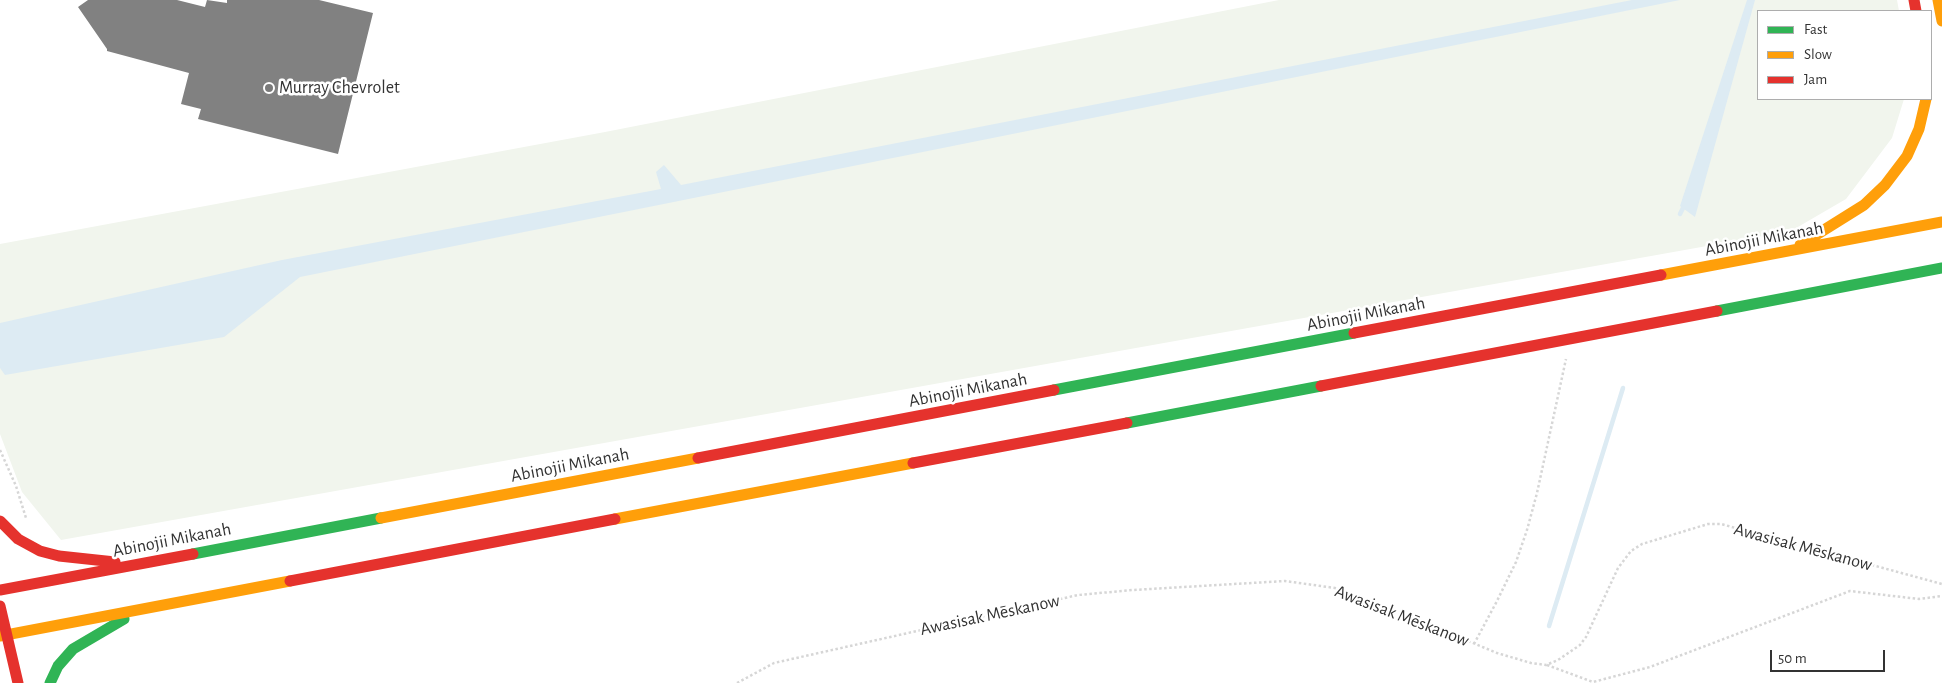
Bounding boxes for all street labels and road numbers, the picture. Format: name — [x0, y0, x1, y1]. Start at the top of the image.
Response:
street label: Abinojii Mikanah — [1703, 217, 1825, 261]
street label: Abinojii Mikanah — [1305, 292, 1427, 336]
street label: Abinojii Mikanah — [907, 368, 1029, 412]
street label: Abinojii Mikanah — [509, 443, 631, 487]
street label: Abinojii Mikanah — [111, 518, 233, 562]
street label: Awasisak Mēskanow — [1732, 518, 1874, 576]
street label: Awasisak Mēskanow — [1332, 580, 1472, 652]
street label: Awasisak Mēskanow — [918, 590, 1062, 640]

